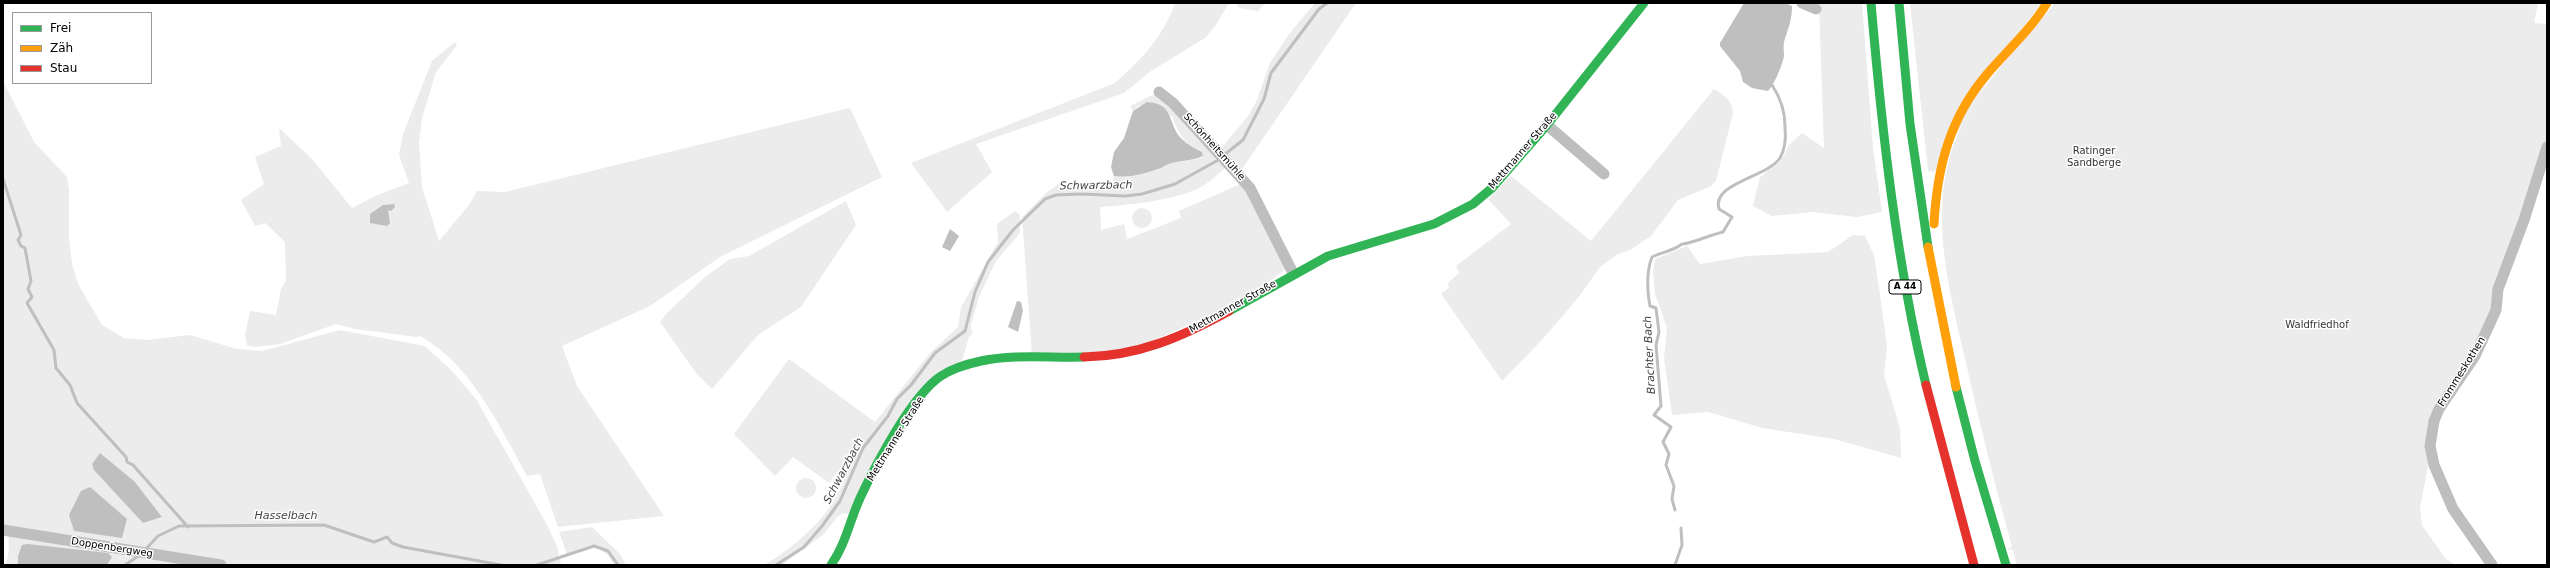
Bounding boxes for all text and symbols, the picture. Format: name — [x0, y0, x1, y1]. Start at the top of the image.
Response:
legend — [12, 12, 152, 84]
text: Frei — [50, 21, 71, 35]
text: Zäh — [50, 41, 73, 55]
text: Stau — [50, 61, 77, 75]
street label: Mettmanner Straße — [1486, 110, 1560, 192]
street label: Schönheitsmühle — [1181, 111, 1247, 183]
park label: Ratinger Sandberge — [2067, 145, 2121, 168]
water label: Schwarzbach — [1060, 179, 1132, 193]
street label: Mettmanner Straße — [1187, 278, 1279, 336]
road number: A 44 — [1889, 280, 1921, 294]
water label: Brachter Bach — [1641, 316, 1659, 394]
park label: Waldfriedhof — [2285, 319, 2349, 331]
street label: Frommeskothen — [2436, 335, 2488, 409]
street label: Mettmanner Straße — [865, 394, 927, 484]
water label: Schwarzbach — [821, 436, 867, 506]
water label: Hasselbach — [254, 509, 318, 523]
street label: Doppenbergweg — [70, 536, 154, 560]

